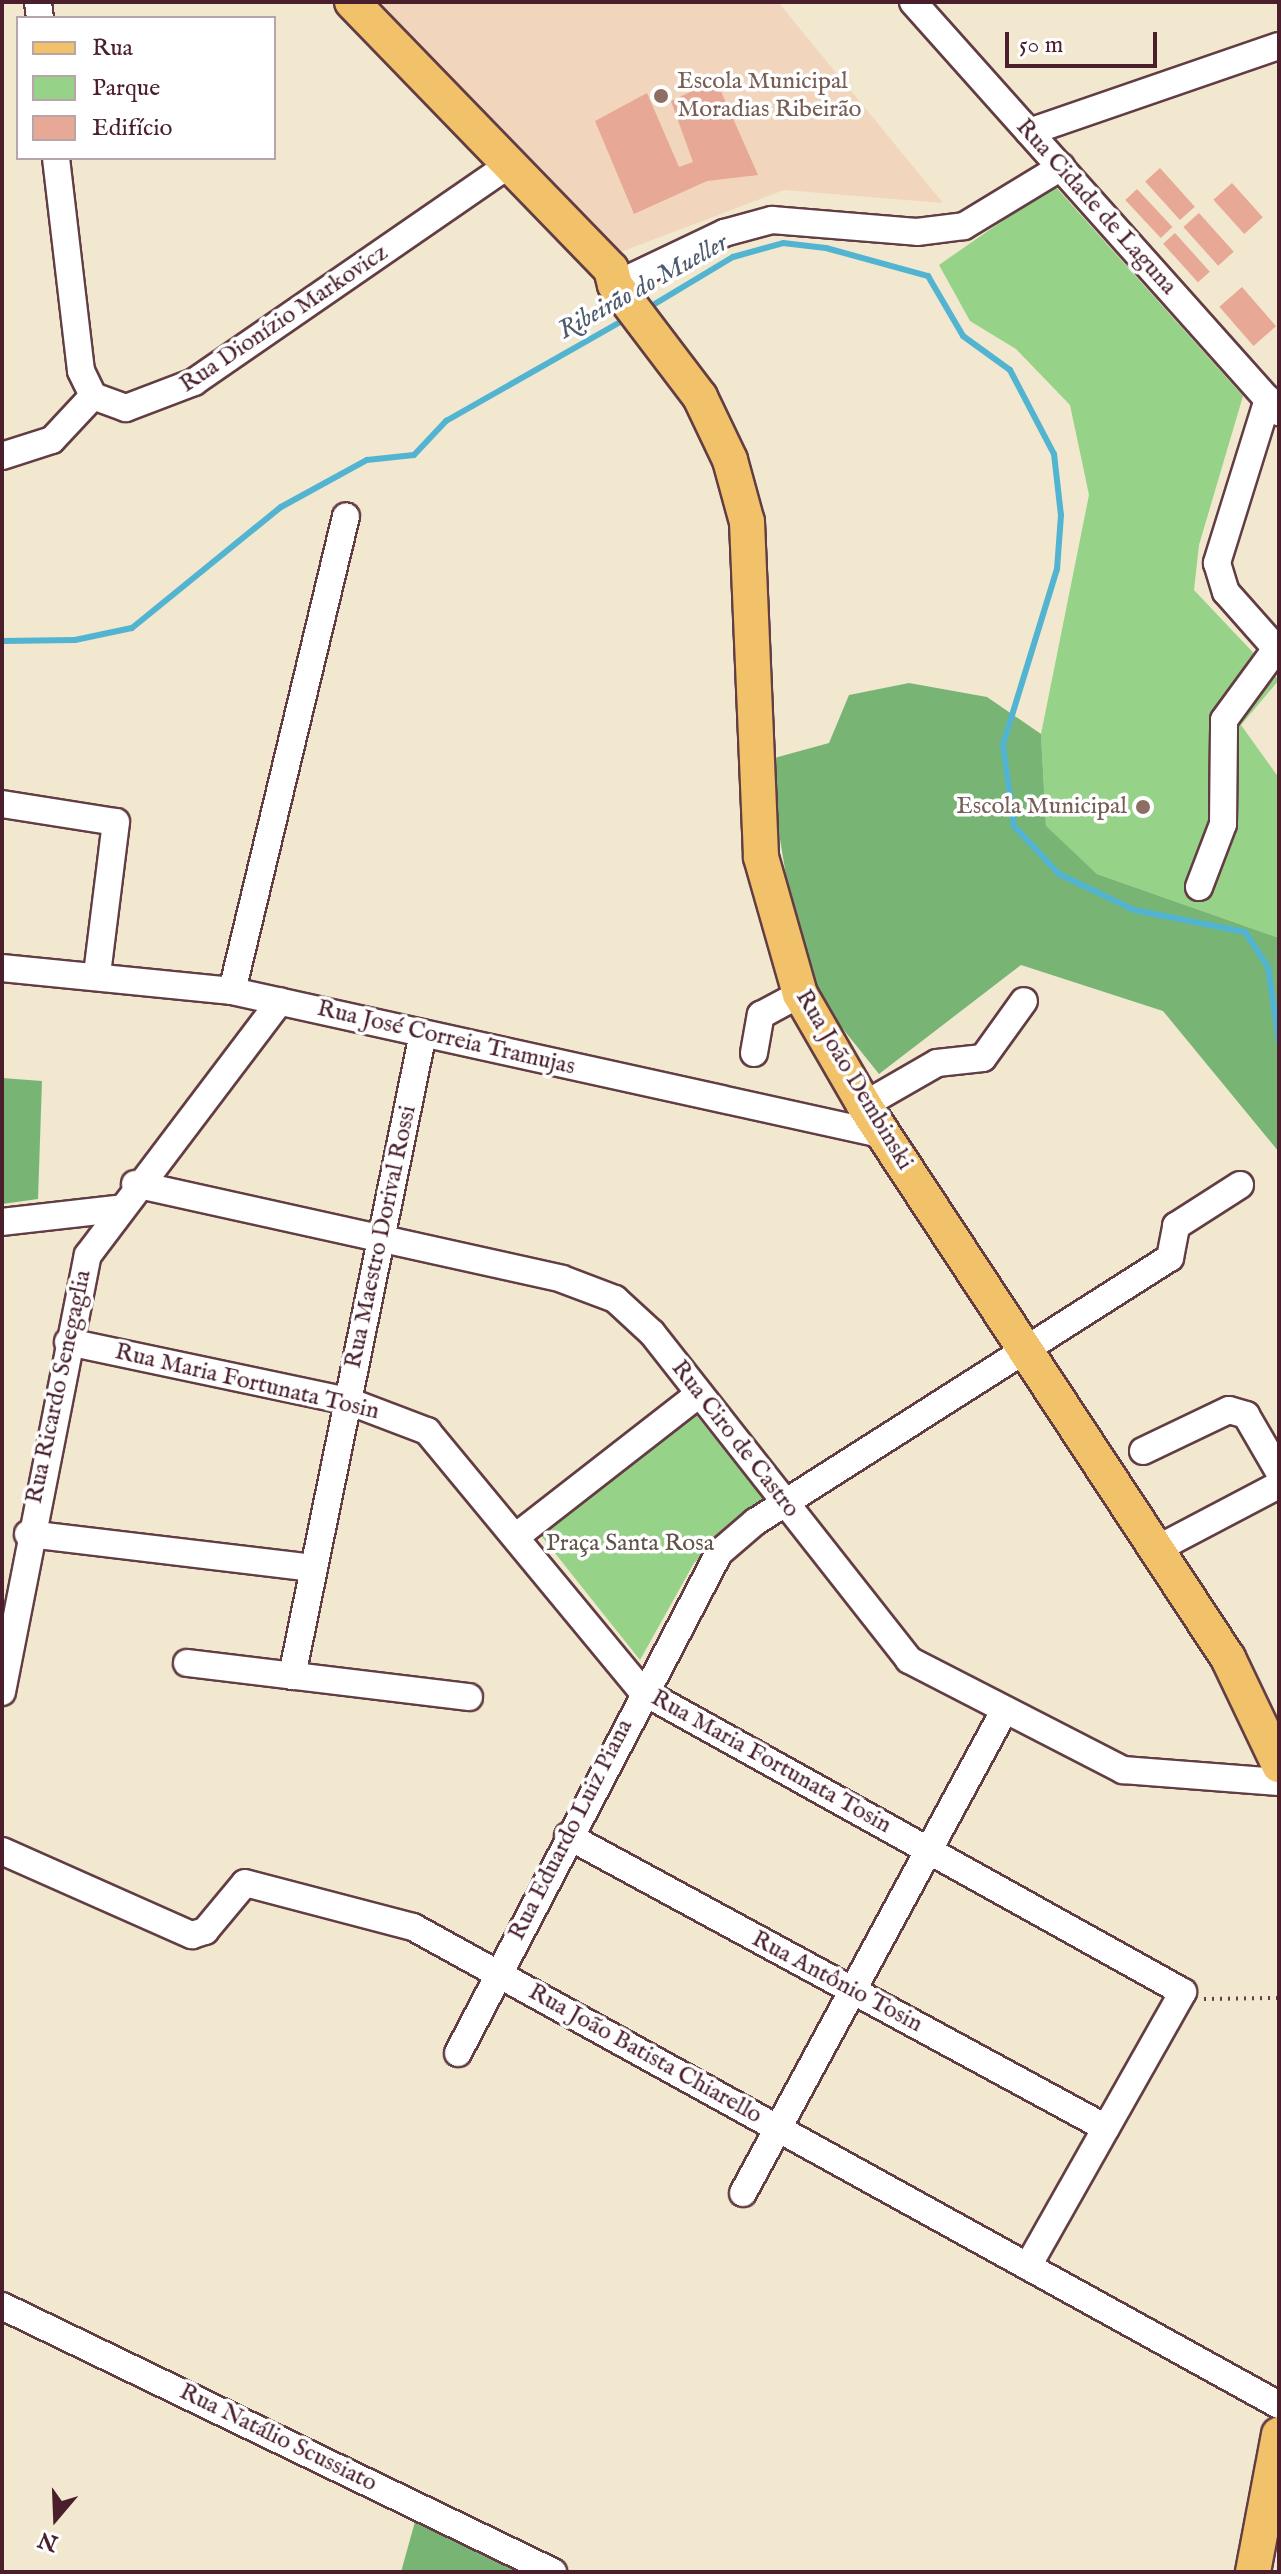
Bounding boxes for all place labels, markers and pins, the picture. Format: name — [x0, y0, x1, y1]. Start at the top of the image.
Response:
place label: Escola Municipal Moradias Ribeirão — [677, 68, 861, 124]
marker: Escola Municipal Moradias Ribeirão — [652, 87, 670, 105]
place label: Escola Municipal — [956, 793, 1127, 821]
marker: Escola Municipal — [1134, 798, 1152, 816]

